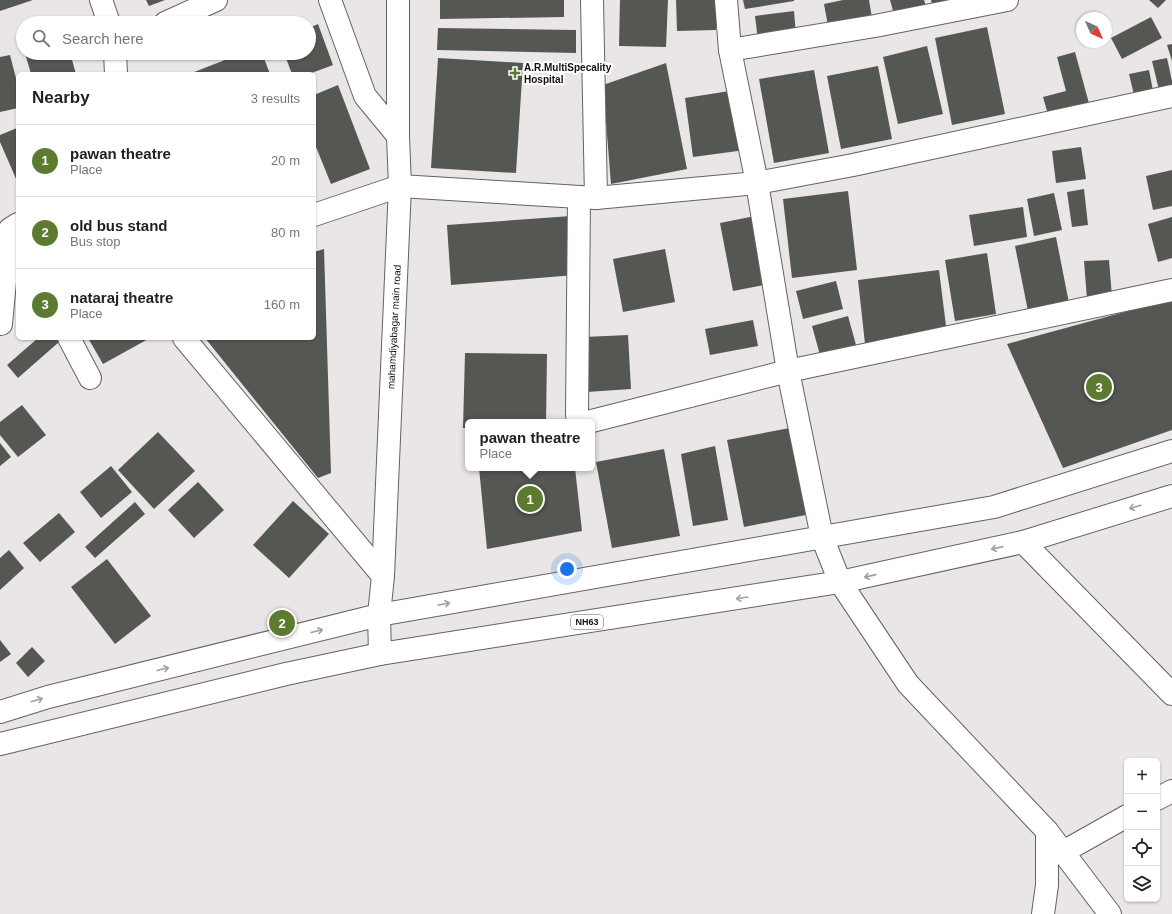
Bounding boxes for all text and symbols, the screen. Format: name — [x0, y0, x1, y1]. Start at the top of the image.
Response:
north arrow — [1076, 12, 1112, 48]
search box — [16, 16, 316, 60]
icon: search — [30, 27, 52, 49]
text: Search here — [62, 30, 144, 47]
place label: A.R.MultiSpecality Hospital — [524, 62, 612, 85]
marker: A.R.MultiSpecality Hospital — [509, 67, 521, 79]
text: Nearby — [32, 88, 90, 107]
text: 3 results — [251, 91, 300, 106]
text: pawan theatre — [70, 145, 171, 162]
text: 1 — [41, 153, 49, 168]
text: 20 m — [271, 153, 300, 168]
text: Place — [70, 162, 103, 177]
text: old bus stand — [70, 217, 168, 234]
text: 2 — [41, 225, 49, 240]
text: 80 m — [271, 225, 300, 240]
text: Bus stop — [70, 234, 121, 249]
street label: mahamdiyabagar main road — [385, 265, 403, 389]
text: nataraj theatre — [70, 289, 173, 306]
text: 3 — [41, 297, 49, 312]
text: 160 m — [264, 297, 300, 312]
text: Place — [70, 306, 103, 321]
pin: 3 — [1086, 372, 1112, 402]
popup — [465, 419, 595, 471]
text: pawan theatre — [480, 429, 580, 446]
text: Place — [480, 446, 512, 461]
pin: 1 — [517, 484, 543, 514]
one-way arrow — [1128, 504, 1141, 511]
one-way arrow — [990, 544, 1003, 552]
your location — [557, 559, 577, 579]
one-way arrow — [864, 572, 877, 580]
one-way arrow — [736, 594, 749, 602]
one-way arrow — [437, 600, 450, 608]
pin: 2 — [269, 608, 295, 638]
road number: NH63 — [571, 615, 603, 629]
one-way arrow — [310, 626, 323, 634]
one-way arrow — [157, 664, 170, 672]
one-way arrow — [31, 696, 44, 703]
map controls — [1124, 758, 1160, 902]
button: + — [1124, 758, 1160, 794]
button: − — [1124, 794, 1160, 830]
button: locate — [1124, 830, 1160, 866]
button: layers — [1124, 866, 1160, 902]

